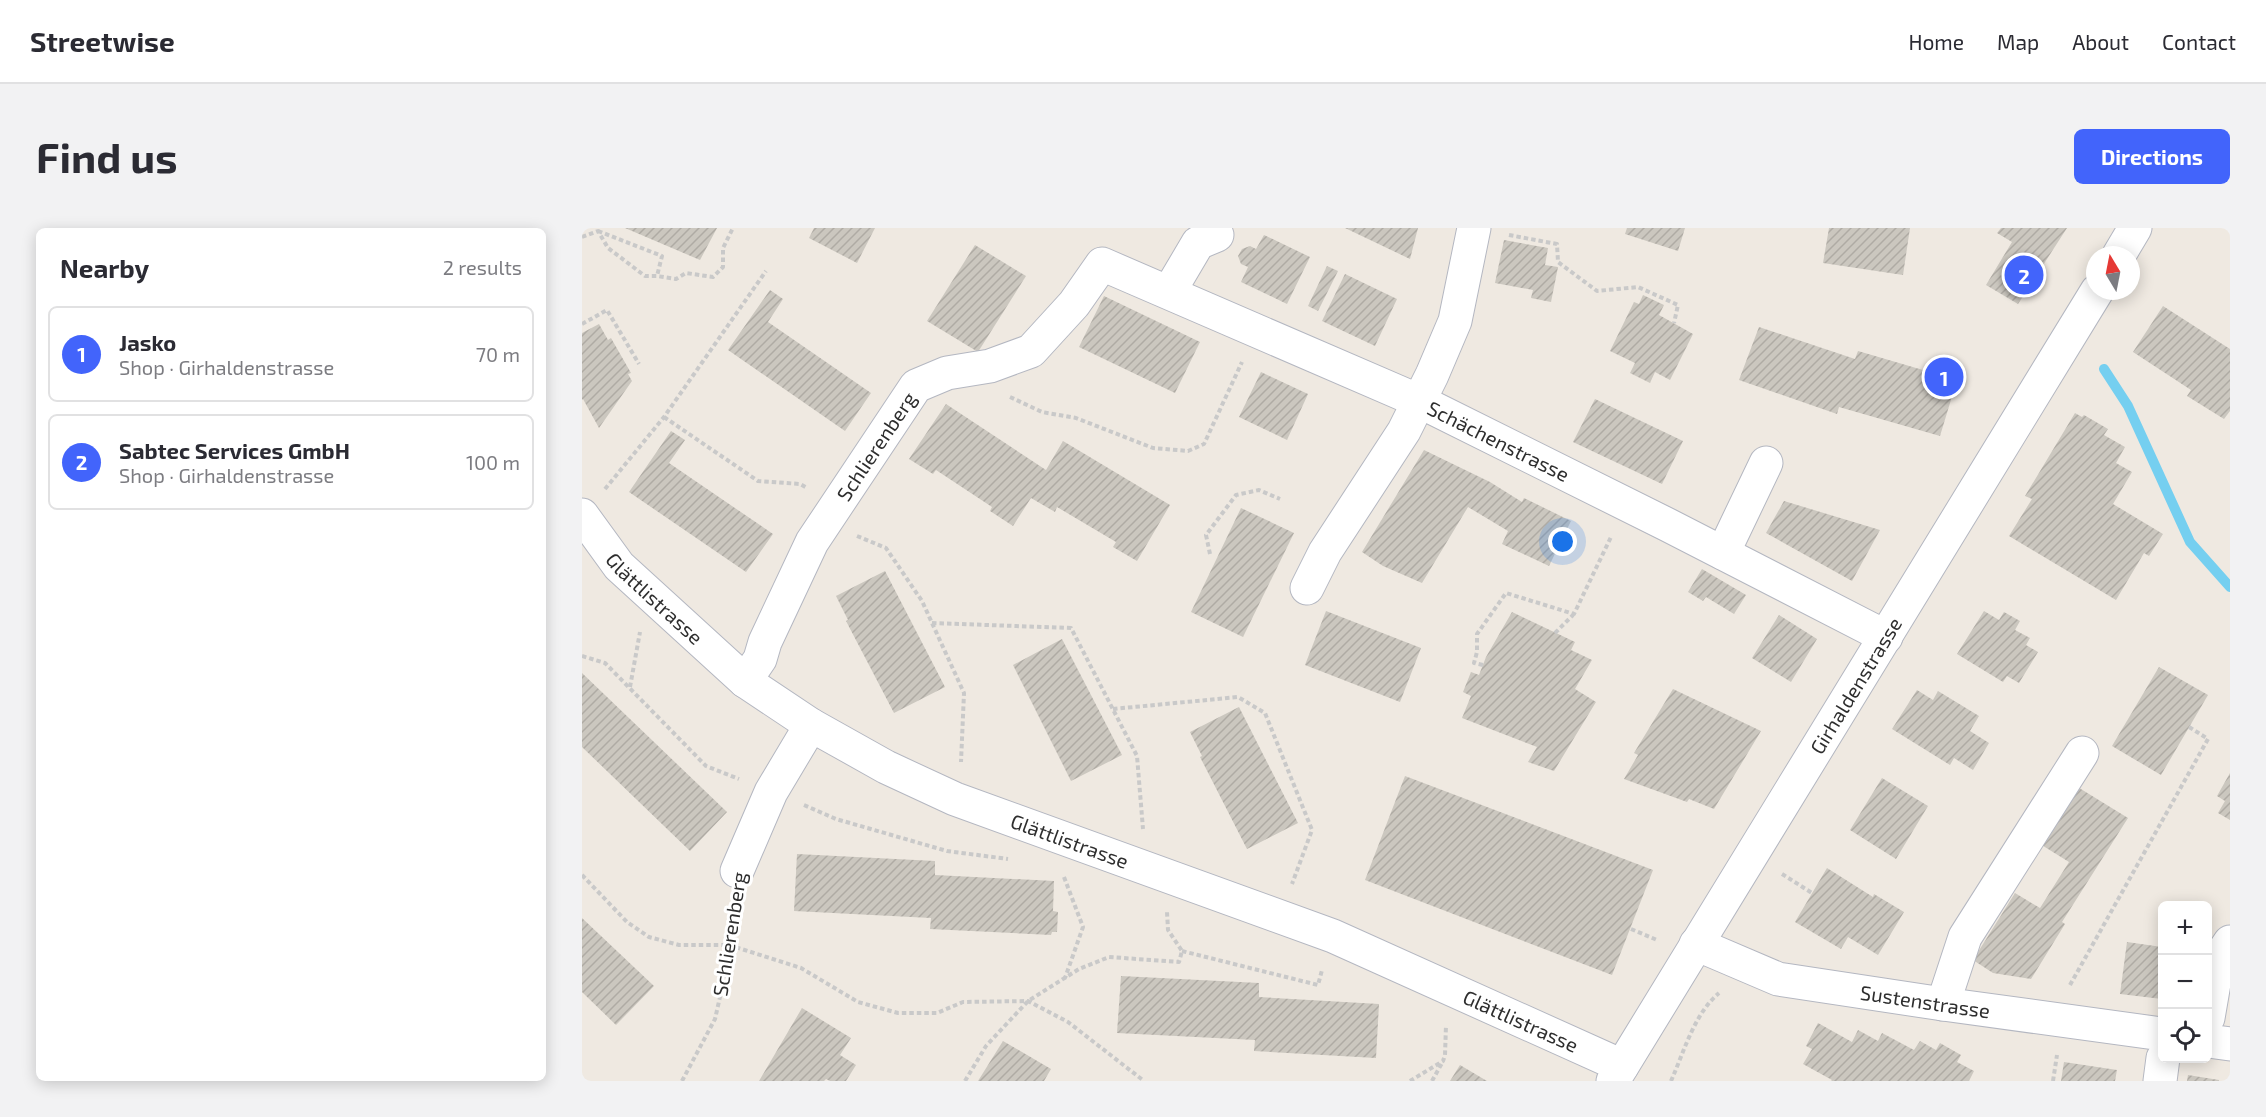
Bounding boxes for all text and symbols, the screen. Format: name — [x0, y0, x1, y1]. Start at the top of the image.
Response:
text: Streetwise — [30, 24, 175, 58]
text: Home — [1908, 29, 1964, 54]
text: Map — [1997, 29, 2039, 54]
text: About — [2072, 29, 2129, 54]
text: Contact — [2162, 29, 2236, 54]
button: Directions — [2074, 129, 2230, 184]
text: Find us — [36, 131, 178, 181]
north arrow — [2086, 246, 2140, 300]
text: Nearby — [60, 252, 149, 283]
pin: 2 — [2004, 252, 2044, 298]
text: 2 results — [443, 255, 522, 279]
text: Jasko — [119, 329, 176, 355]
text: 1 — [77, 342, 86, 366]
text: 70 m — [476, 342, 520, 366]
pin: 1 — [1924, 354, 1964, 400]
text: Shop · Girhaldenstrasse — [119, 355, 334, 379]
street label: Schlierenberg — [831, 387, 921, 505]
street label: Schächenstrasse — [1424, 395, 1573, 486]
text: Sabtec Services GmbH — [119, 437, 350, 463]
text: 2 — [76, 450, 87, 474]
text: 100 m — [466, 450, 520, 474]
text: Shop · Girhaldenstrasse — [119, 463, 334, 487]
your location — [1548, 527, 1577, 556]
street label: Glättlistrasse — [601, 548, 708, 649]
street label: Girhaldenstrasse — [1804, 613, 1906, 758]
street label: Glättlistrasse — [1008, 808, 1132, 873]
street label: Schlierenberg — [707, 870, 751, 998]
map controls — [2158, 901, 2212, 1063]
button: + — [2158, 901, 2212, 955]
button: − — [2158, 955, 2212, 1009]
street label: Sustenstrasse — [1859, 980, 1992, 1022]
street label: Glättlistrasse — [1460, 984, 1582, 1057]
button: locate — [2158, 1009, 2212, 1063]

